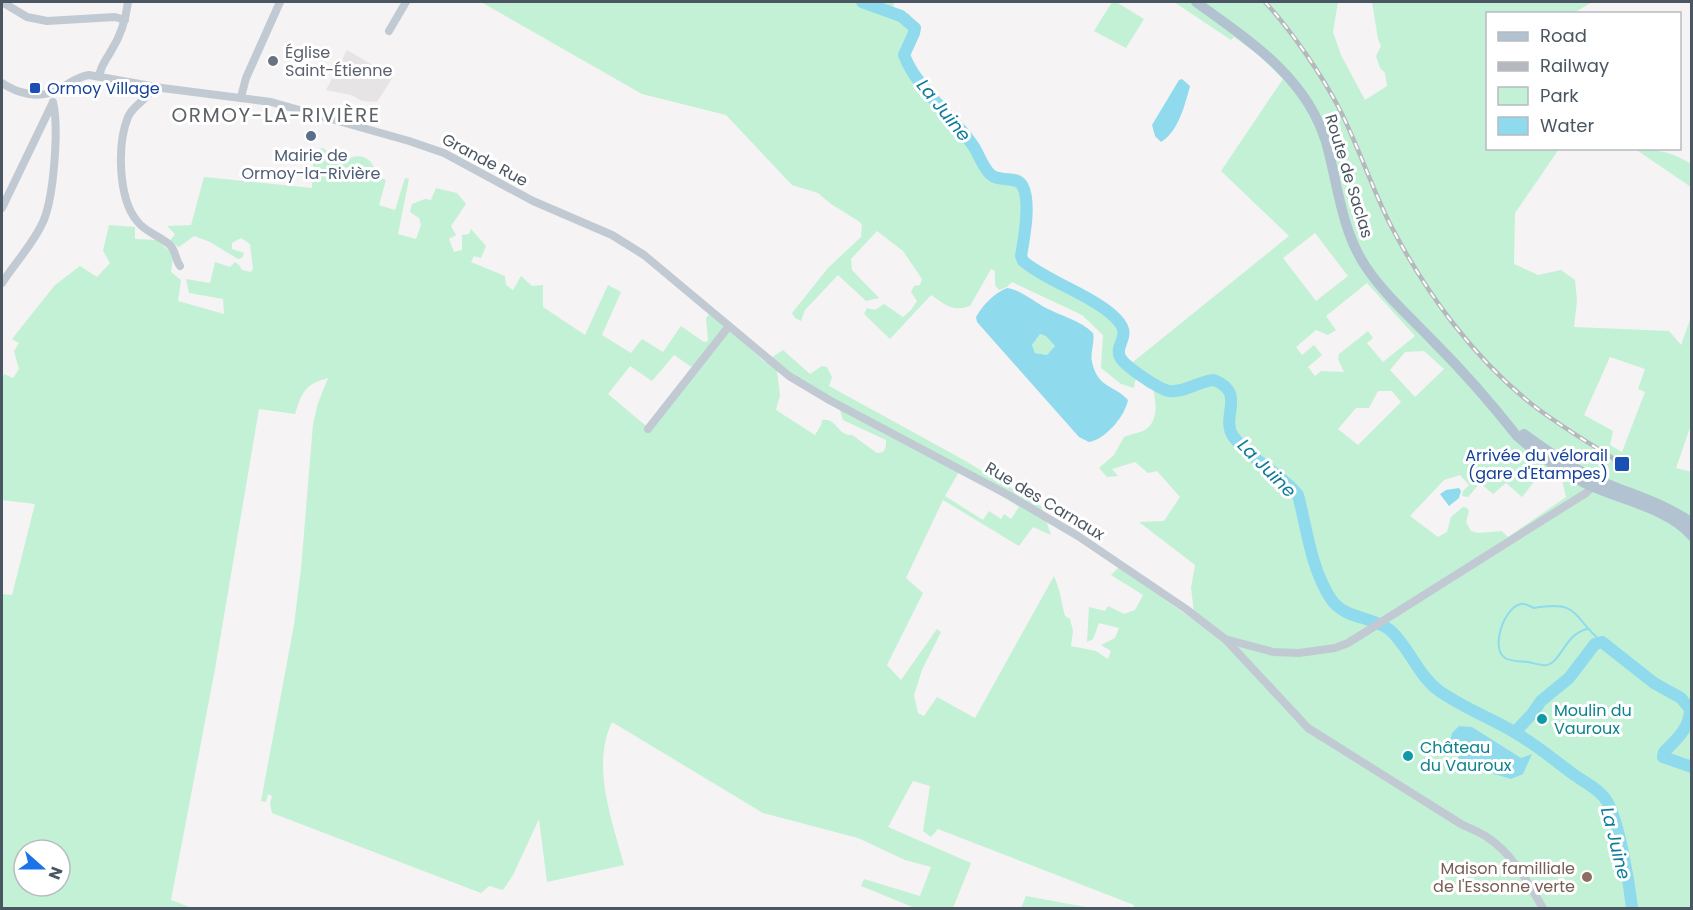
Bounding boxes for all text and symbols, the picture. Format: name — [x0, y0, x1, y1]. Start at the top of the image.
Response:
legend — [1486, 12, 1681, 150]
text: Road — [1540, 23, 1587, 48]
place label: Église Saint-Étienne — [285, 41, 392, 82]
text: Railway — [1540, 53, 1609, 78]
marker: Église Saint-Étienne — [266, 54, 280, 68]
water label: La Juine — [911, 74, 977, 146]
place label: Ormoy Village — [47, 77, 160, 100]
marker: Ormoy Village — [28, 81, 42, 95]
text: Park — [1540, 83, 1579, 108]
district label: ORMOY-LA-RIVIÈRE — [172, 101, 380, 129]
street label: Route de Saclas — [1319, 111, 1379, 241]
text: Water — [1540, 113, 1594, 138]
street label: Grande Rue — [438, 128, 532, 192]
marker: Mairie de Ormoy-la-Rivière — [304, 129, 318, 143]
place label: Mairie de Ormoy-la-Rivière — [241, 144, 381, 185]
water label: La Juine — [1232, 433, 1302, 503]
place label: Arrivée du vélorail (gare d'Etampes) — [1465, 444, 1608, 485]
marker: Arrivée du vélorail (gare d'Etampes) — [1613, 455, 1631, 473]
street label: Rue des Carnaux — [981, 456, 1109, 546]
place label: Moulin du Vauroux — [1554, 699, 1632, 740]
marker: Moulin du Vauroux — [1535, 712, 1549, 726]
place label: Château du Vauroux — [1420, 736, 1512, 777]
marker: Château du Vauroux — [1401, 749, 1415, 763]
water label: La Juine — [1595, 804, 1637, 882]
north arrow — [12, 838, 72, 898]
place label: Maison familliale de l'Essonne verte — [1433, 857, 1575, 898]
text: N — [43, 863, 68, 883]
marker: Maison familliale de l'Essonne verte — [1580, 870, 1594, 884]

